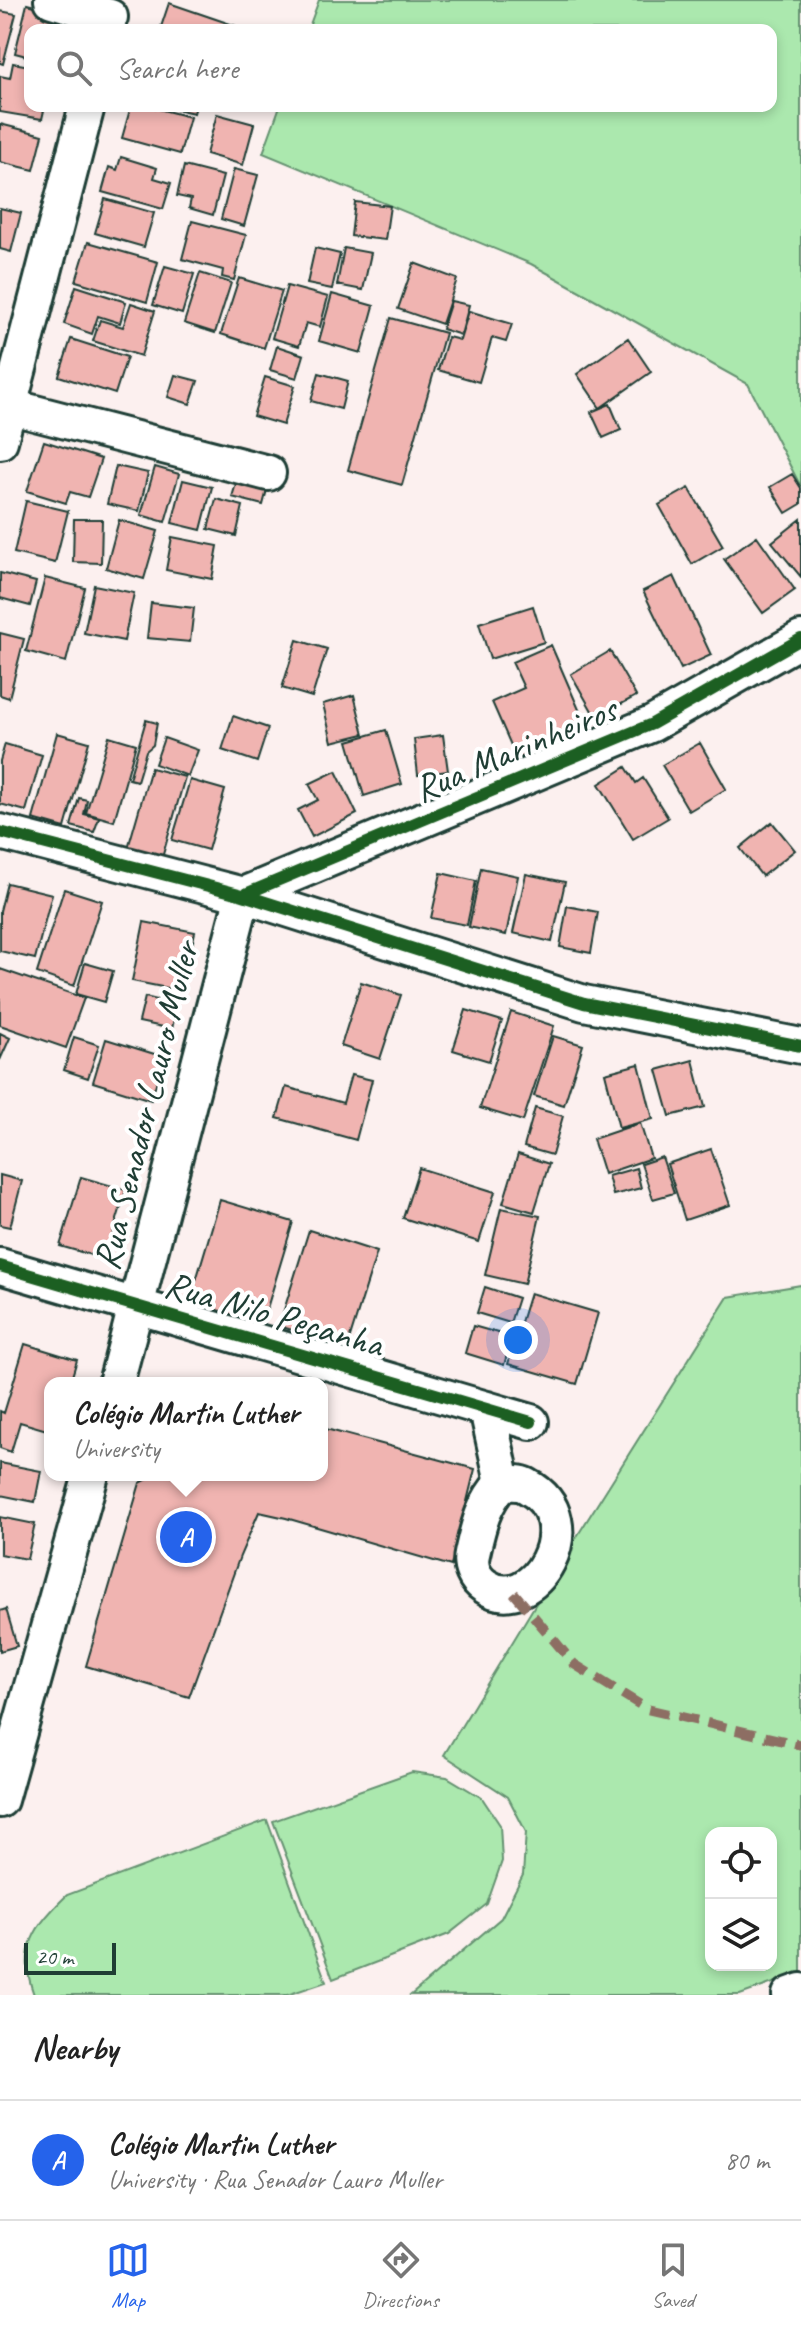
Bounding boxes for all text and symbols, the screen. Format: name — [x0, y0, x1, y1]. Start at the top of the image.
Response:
search box — [24, 24, 777, 112]
icon: search — [52, 46, 96, 90]
text: Search here — [116, 49, 238, 87]
street label: Rua Marinheiros — [407, 684, 626, 813]
street label: Rua Senador Lauro Muller — [83, 933, 210, 1275]
street label: Rua Nilo Peçanha — [159, 1260, 391, 1368]
your location — [498, 1320, 538, 1360]
popup — [44, 1377, 328, 1481]
text: Colégio Martin Luther — [73, 1394, 299, 1432]
text: University — [73, 1432, 160, 1465]
pin: A — [160, 1507, 212, 1567]
map controls — [705, 1827, 777, 1971]
button: locate — [705, 1827, 777, 1899]
button: layers — [705, 1899, 777, 1971]
scale bar — [24, 1939, 116, 1975]
text: 20 m — [36, 1943, 73, 1971]
text: Nearby — [32, 2026, 118, 2069]
text: Colégio Martin Luther — [108, 2125, 334, 2163]
text: A — [51, 2144, 65, 2177]
text: 80 m — [725, 2144, 769, 2177]
text: University · Rua Senador Lauro Muller — [108, 2163, 442, 2196]
tab: Map — [106, 2238, 150, 2314]
tab: Directions — [362, 2238, 439, 2314]
tab: Saved — [651, 2238, 695, 2314]

